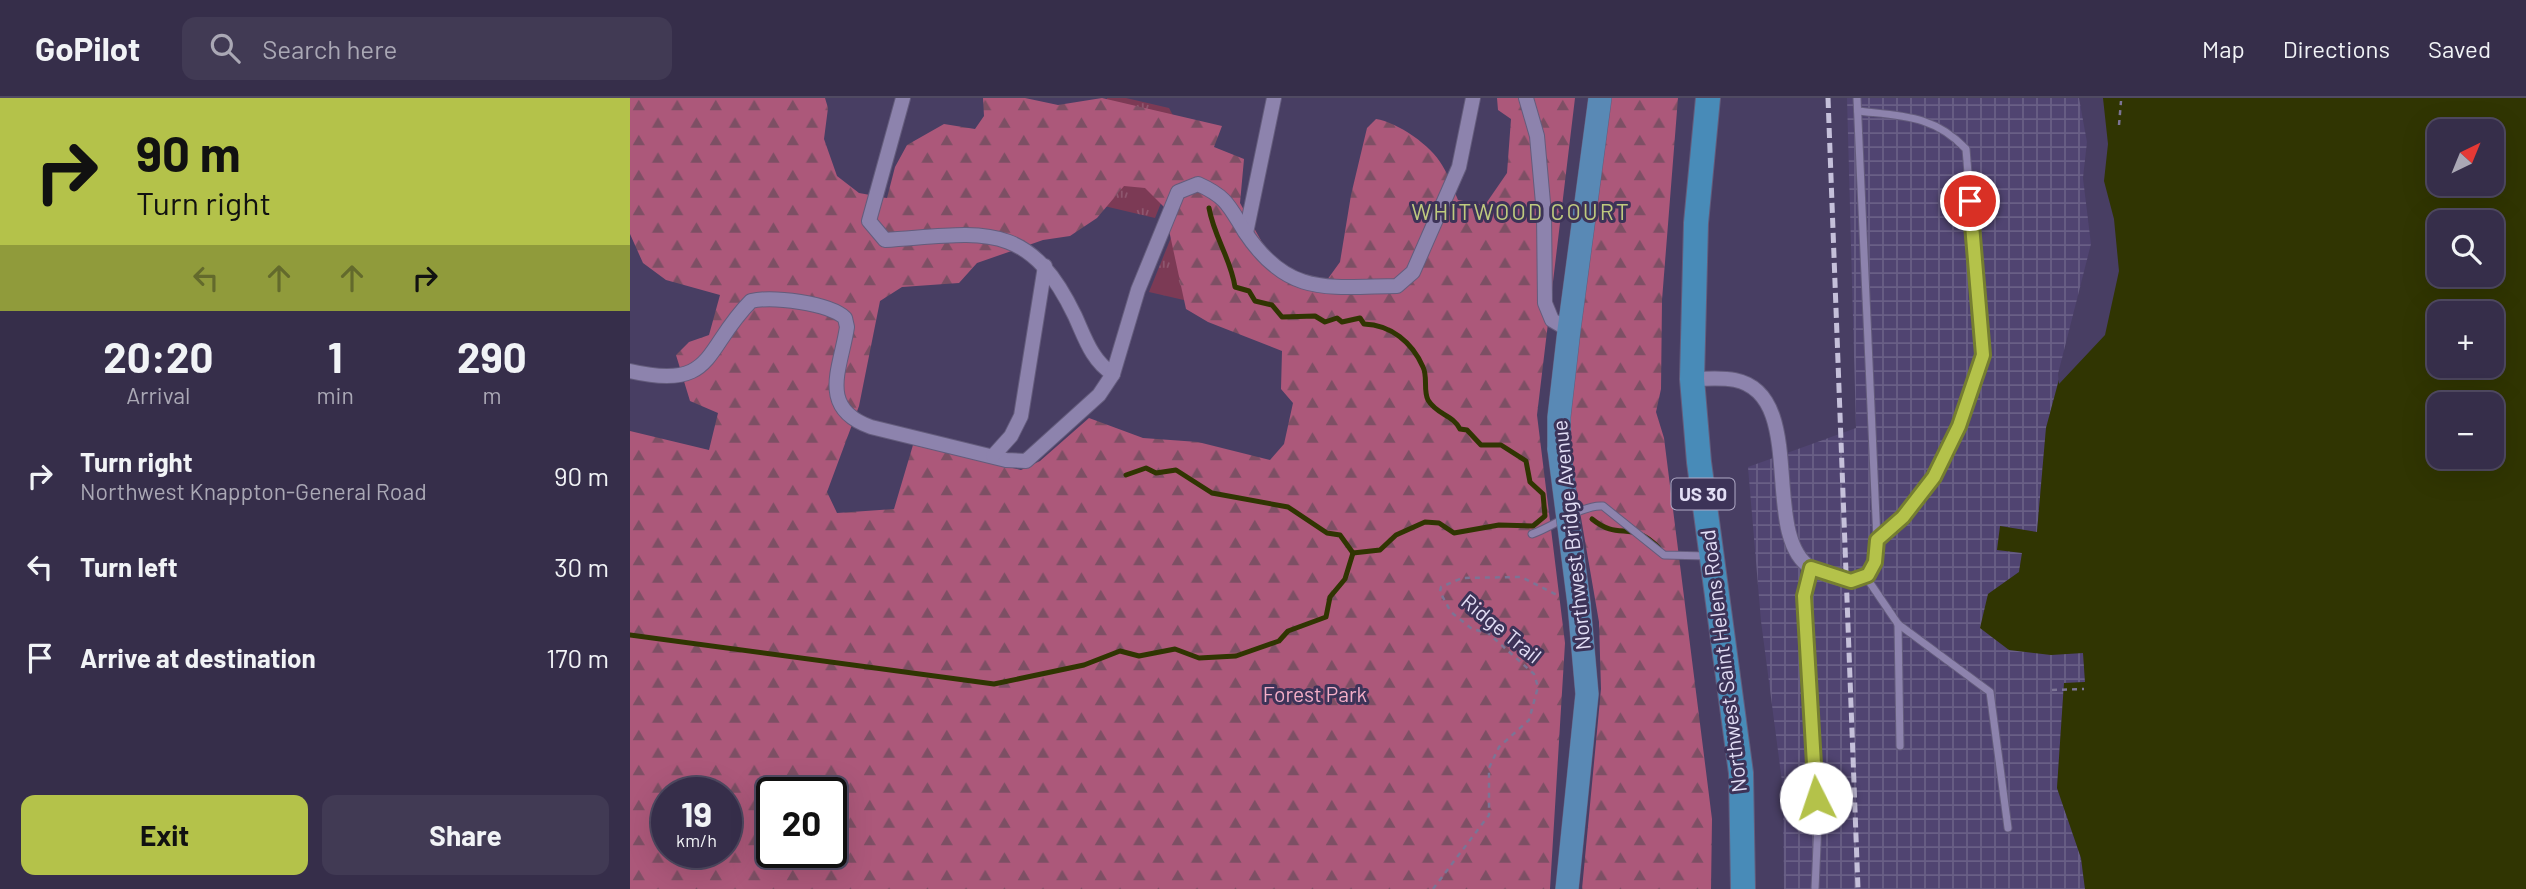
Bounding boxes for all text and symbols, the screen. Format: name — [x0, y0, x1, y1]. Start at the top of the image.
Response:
search box — [182, 17, 672, 80]
text: GoPilot — [35, 28, 140, 68]
icon: search — [206, 29, 244, 67]
text: Search here — [262, 33, 397, 64]
text: Map — [2202, 34, 2245, 63]
text: Directions — [2283, 34, 2390, 63]
text: Saved — [2428, 34, 2491, 63]
north arrow — [2427, 119, 2504, 196]
map controls — [2427, 119, 2504, 469]
text: 90 m — [136, 123, 241, 182]
icon: right — [21, 126, 112, 217]
pin — [1940, 171, 2000, 231]
icon: arrive — [1951, 182, 1989, 220]
text: Turn right — [136, 183, 271, 221]
district label: WHITWOOD COURT — [1411, 197, 1631, 225]
button: search — [2427, 210, 2504, 287]
icon: left — [187, 259, 225, 297]
icon: ahead — [260, 259, 298, 297]
icon: ahead — [333, 259, 371, 297]
icon: right — [406, 259, 444, 297]
button: + — [2427, 301, 2504, 378]
text: 20:20 — [103, 331, 213, 381]
text: 1 — [328, 331, 343, 381]
text: 290 — [457, 331, 527, 381]
text: Arrival — [126, 381, 190, 409]
text: min — [317, 381, 354, 409]
text: m — [482, 381, 501, 409]
button: − — [2427, 392, 2504, 469]
street label: Northwest Bridge Avenue — [1546, 419, 1595, 651]
text: Turn right — [80, 446, 193, 477]
icon: right — [21, 457, 59, 495]
text: 90 m — [554, 460, 609, 491]
text: Northwest Knappton-General Road — [80, 477, 427, 505]
road number: US 30 — [1672, 478, 1734, 510]
street label: Northwest Saint Helens Road — [1694, 528, 1751, 794]
icon: left — [21, 548, 59, 586]
text: Turn left — [80, 551, 178, 582]
text: 30 m — [554, 551, 609, 582]
street label: Ridge Trail — [1457, 588, 1547, 668]
icon: arrive — [21, 639, 59, 677]
text: Arrive at destination — [80, 642, 316, 673]
text: 170 m — [546, 642, 609, 673]
park label: Forest Park — [1263, 681, 1367, 706]
position arrow — [1779, 761, 1853, 835]
speed limit sign: 20 — [756, 777, 847, 868]
text: 19 — [681, 792, 712, 834]
button: Exit — [21, 795, 308, 875]
button: Share — [322, 795, 609, 875]
text: km/h — [676, 829, 717, 851]

